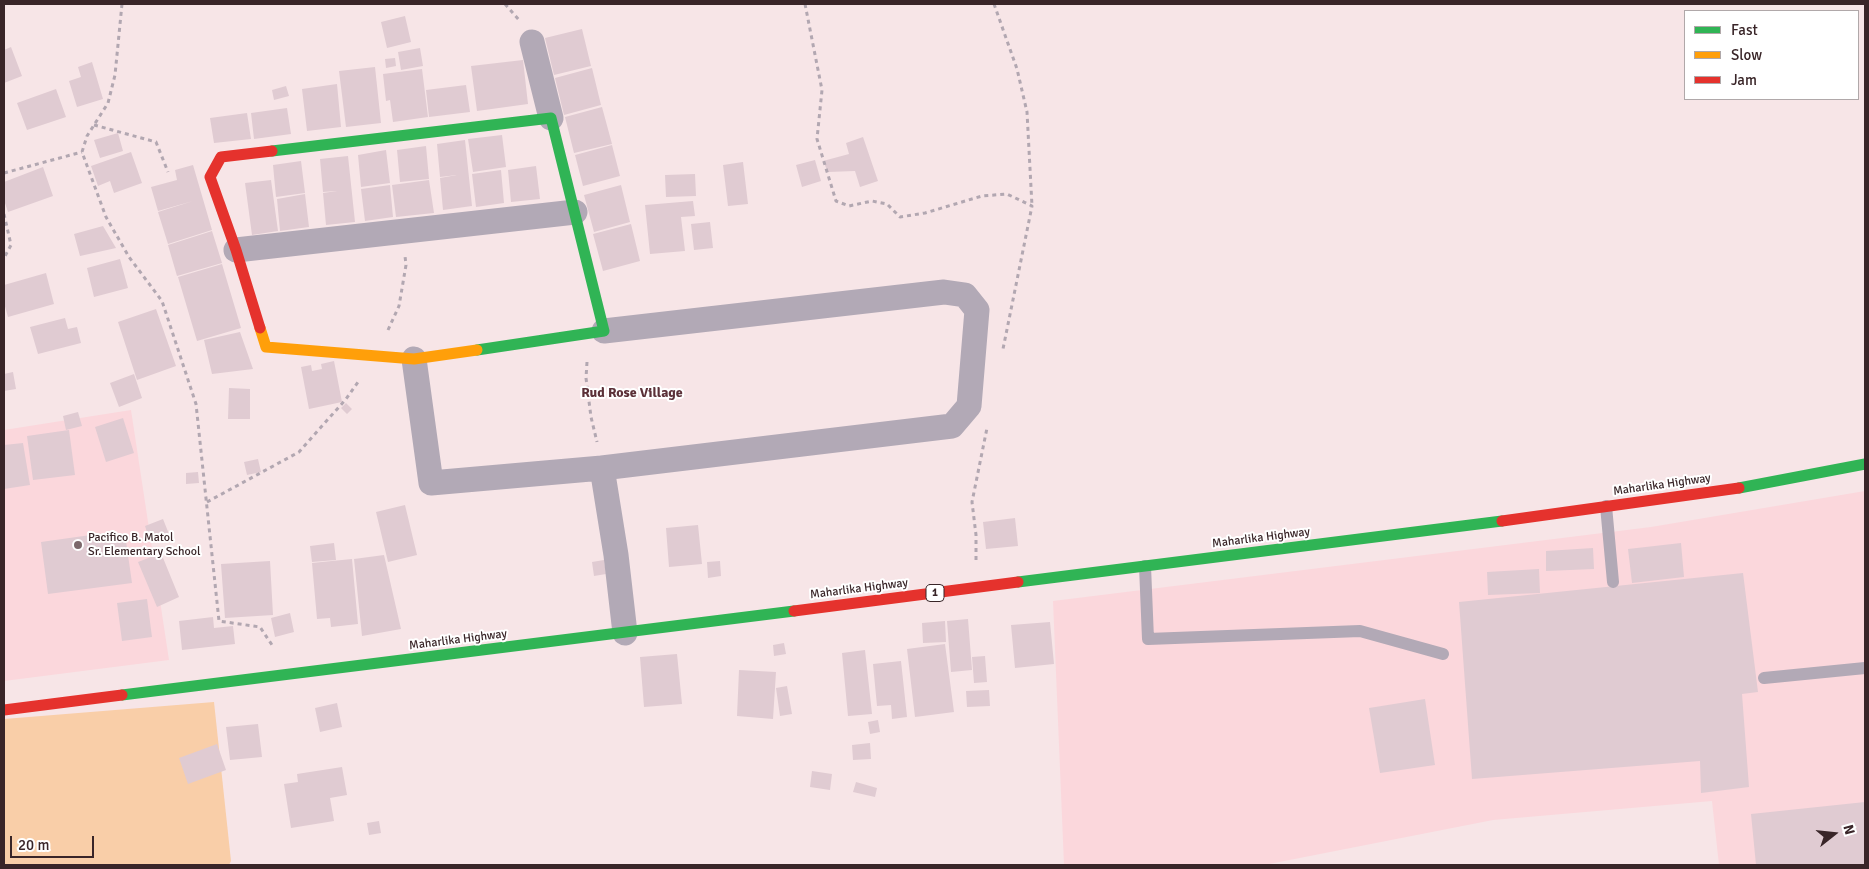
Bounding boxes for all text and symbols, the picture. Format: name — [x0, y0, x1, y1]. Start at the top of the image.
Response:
legend — [1684, 10, 1859, 100]
text: Fast — [1731, 21, 1758, 39]
text: Slow — [1731, 46, 1762, 64]
text: Jam — [1731, 71, 1757, 89]
district label: Rud Rose Village — [581, 385, 683, 401]
street label: Maharlika Highway — [1612, 471, 1712, 499]
street label: Maharlika Highway — [1211, 525, 1311, 551]
place label: Pacifico B. Matol Sr. Elementary School — [88, 531, 201, 559]
marker: Pacifico B. Matol Sr. Elementary School — [72, 539, 84, 551]
street label: Maharlika Highway — [809, 576, 909, 602]
road number: 1 — [926, 584, 944, 602]
street label: Maharlika Highway — [408, 627, 508, 653]
north arrow — [1809, 809, 1859, 859]
text: N — [1839, 823, 1858, 837]
scale bar — [12, 826, 96, 858]
text: 20 m — [18, 836, 49, 854]

